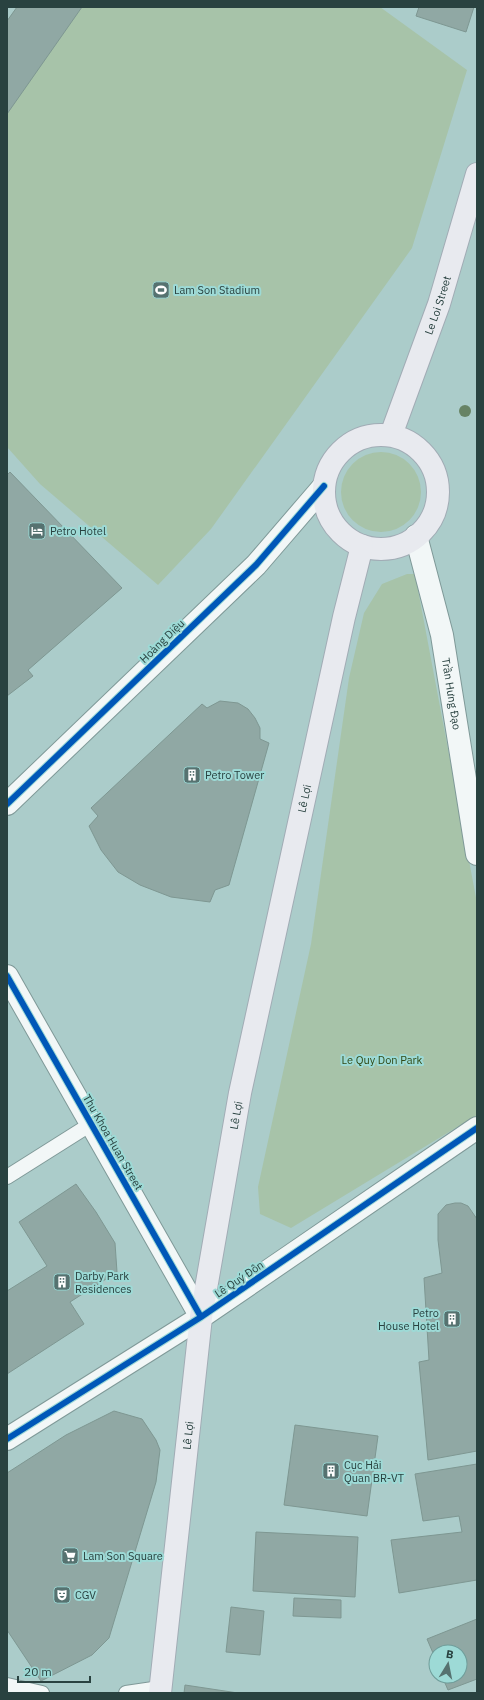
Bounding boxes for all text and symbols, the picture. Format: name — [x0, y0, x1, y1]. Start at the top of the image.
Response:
street label: Le Loi Street — [421, 274, 454, 337]
sports icon: Lam Son Stadium — [151, 280, 171, 300]
place label: Lam Son Stadium — [174, 283, 260, 297]
hotel icon: Petro Hotel — [27, 521, 47, 541]
place label: Petro Hotel — [50, 524, 106, 538]
street label: Hoàng Diệu — [137, 616, 187, 666]
street label: Trần Hưng Đạo — [439, 657, 464, 731]
building icon: Petro Tower — [182, 765, 202, 785]
place label: Petro Tower — [205, 768, 264, 782]
street label: Lê Lợi — [294, 783, 314, 814]
park label: Le Quy Don Park — [342, 1053, 423, 1067]
street label: Thu Khoa Huan Street — [80, 1092, 146, 1192]
street label: Lê Lợi — [227, 1100, 245, 1130]
street label: Lê Quý Đôn — [212, 1258, 266, 1300]
place label: Darby Park Residences — [75, 1269, 132, 1296]
building icon: Darby Park Residences — [52, 1272, 72, 1292]
place label: Petro House Hotel — [378, 1306, 439, 1333]
building icon: Petro House Hotel — [442, 1309, 462, 1329]
street label: Lê Lợi — [180, 1421, 197, 1450]
place label: Cục Hải Quan BR-VT — [344, 1458, 405, 1485]
building icon: Cục Hải Quan BR-VT — [321, 1461, 341, 1481]
supermarket icon: Lam Son Square — [60, 1546, 80, 1566]
place label: Lam Son Square — [83, 1549, 163, 1563]
theatre icon: CGV — [52, 1585, 72, 1605]
place label: CGV — [75, 1588, 96, 1602]
north arrow — [428, 1644, 468, 1684]
text: B — [445, 1647, 455, 1662]
scale bar — [18, 1658, 90, 1684]
text: 20 m — [24, 1664, 52, 1679]

